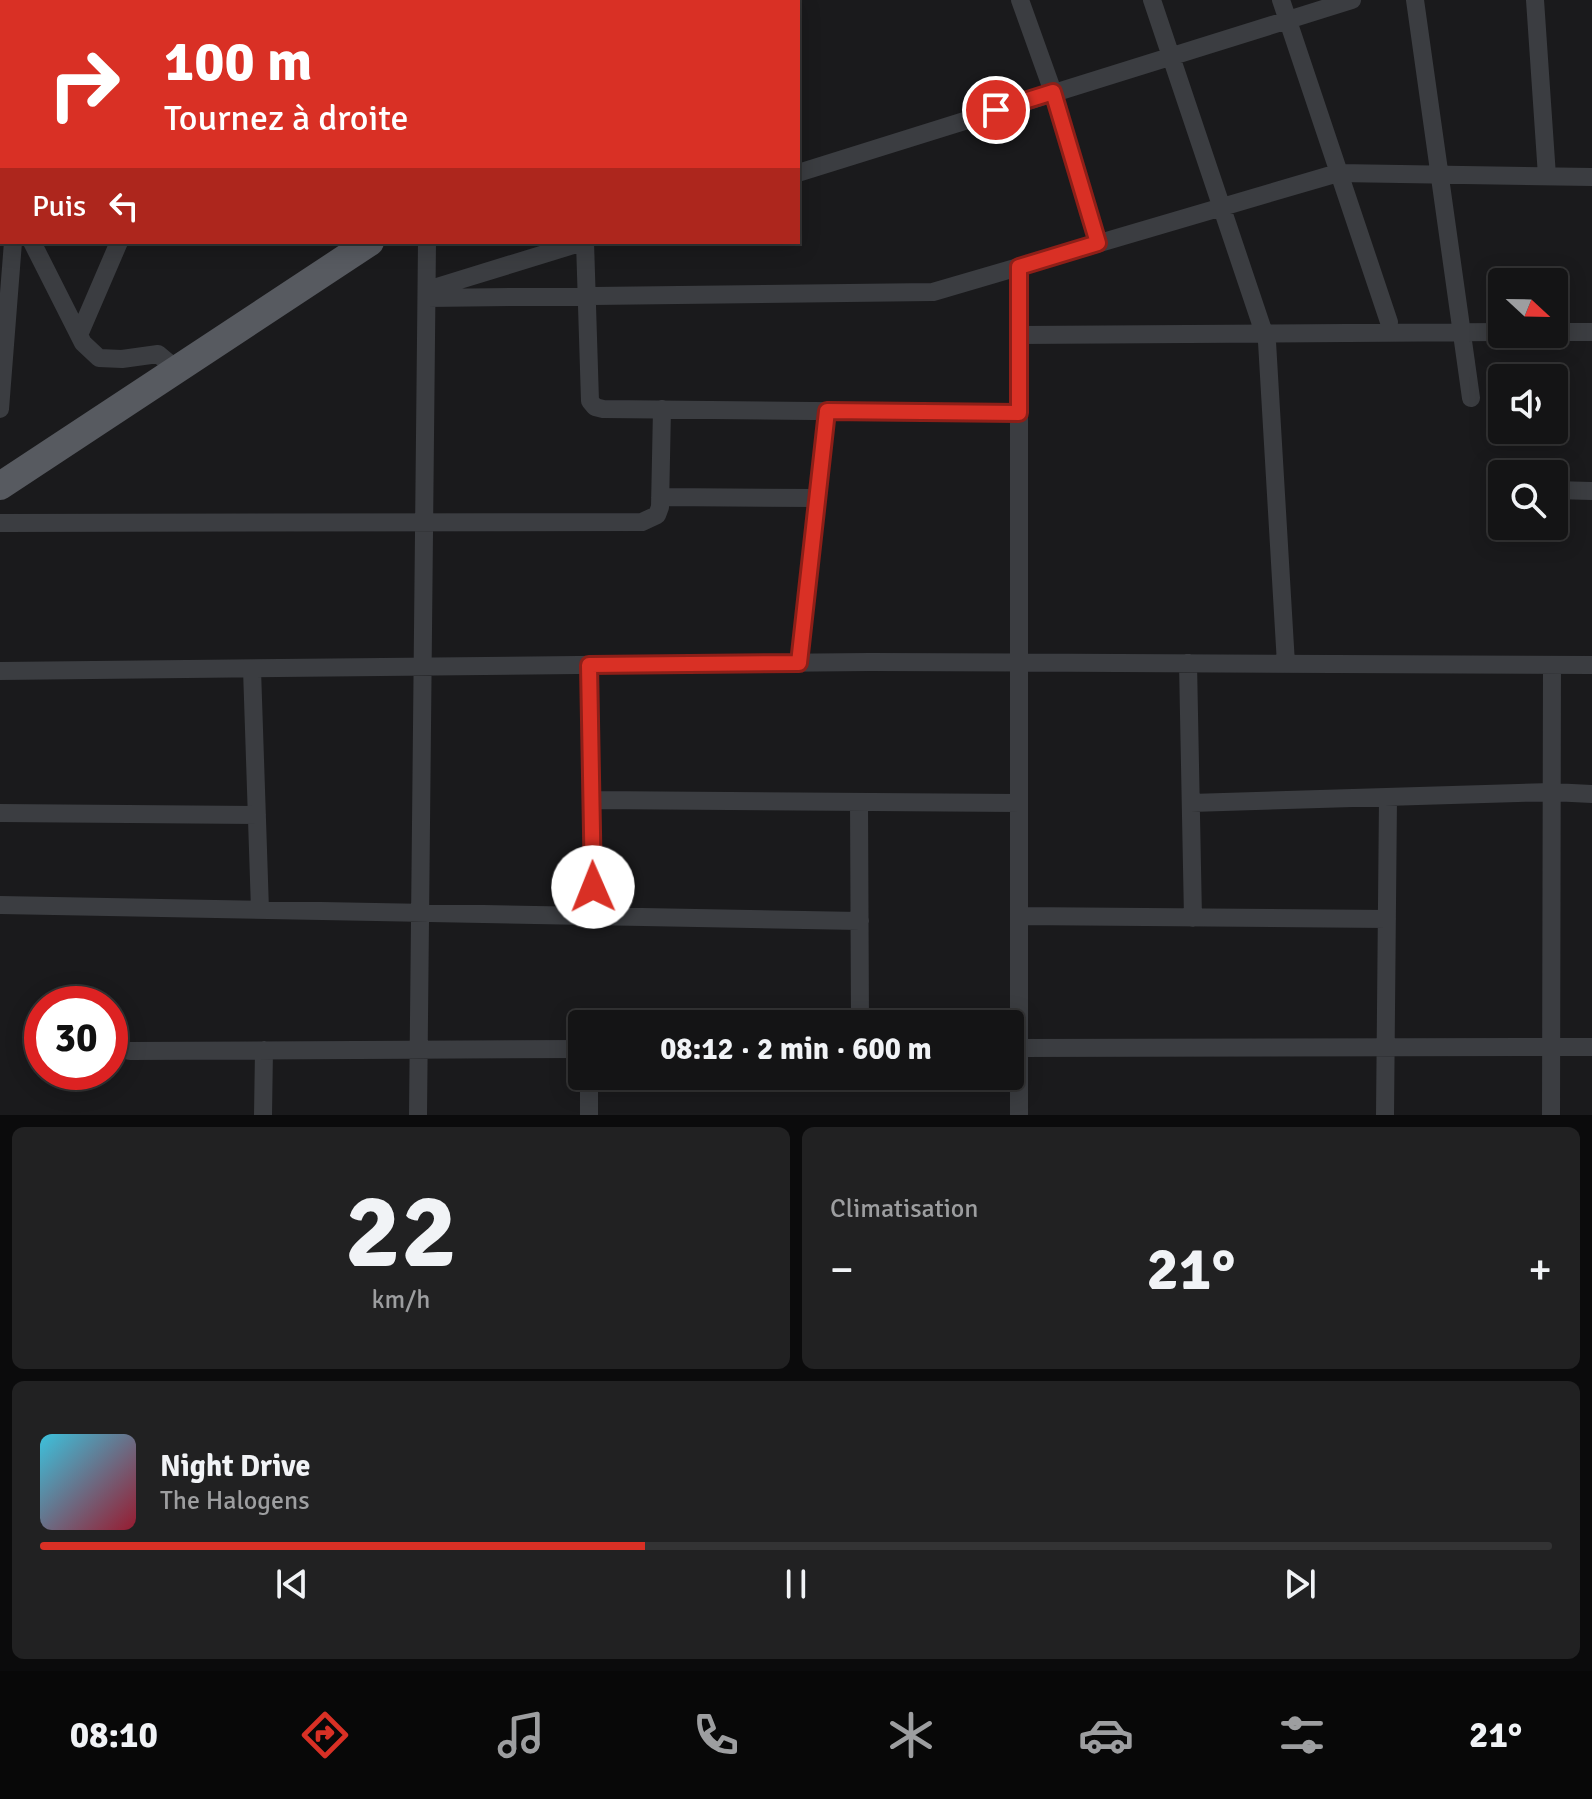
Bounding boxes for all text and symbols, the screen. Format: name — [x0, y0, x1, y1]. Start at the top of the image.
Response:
text: 100 m — [164, 27, 312, 96]
icon: right — [32, 32, 136, 136]
pin — [962, 76, 1030, 144]
icon: arrive — [974, 88, 1018, 132]
text: Tournez à droite — [164, 96, 408, 141]
icon: left — [102, 184, 146, 228]
text: Puis — [32, 188, 86, 225]
north arrow — [1488, 268, 1568, 348]
map controls — [1488, 268, 1568, 540]
button: sound — [1488, 364, 1568, 444]
button: search — [1488, 460, 1568, 540]
position arrow — [551, 845, 635, 929]
speed limit sign: 30 — [24, 986, 128, 1090]
text: 08:12 · 2 min · 600 m — [660, 1031, 932, 1068]
text: 22 — [345, 1168, 457, 1296]
text: Climatisation — [830, 1193, 979, 1225]
text: 21° — [1147, 1233, 1235, 1307]
text: − — [830, 1243, 854, 1297]
text: + — [1528, 1243, 1552, 1297]
text: km/h — [372, 1284, 430, 1316]
text: Night Drive — [160, 1448, 310, 1485]
text: The Halogens — [160, 1485, 310, 1517]
icon: previous — [270, 1562, 314, 1606]
icon: pause — [774, 1562, 818, 1606]
icon: next — [1278, 1562, 1322, 1606]
icon: directions — [297, 1707, 353, 1763]
icon: music — [493, 1707, 549, 1763]
icon: phone — [688, 1707, 744, 1763]
icon: climate — [883, 1707, 939, 1763]
icon: car — [1078, 1707, 1134, 1763]
icon: filters — [1274, 1707, 1330, 1763]
text: 08:10 — [70, 1713, 158, 1758]
text: 21° — [1469, 1713, 1522, 1758]

